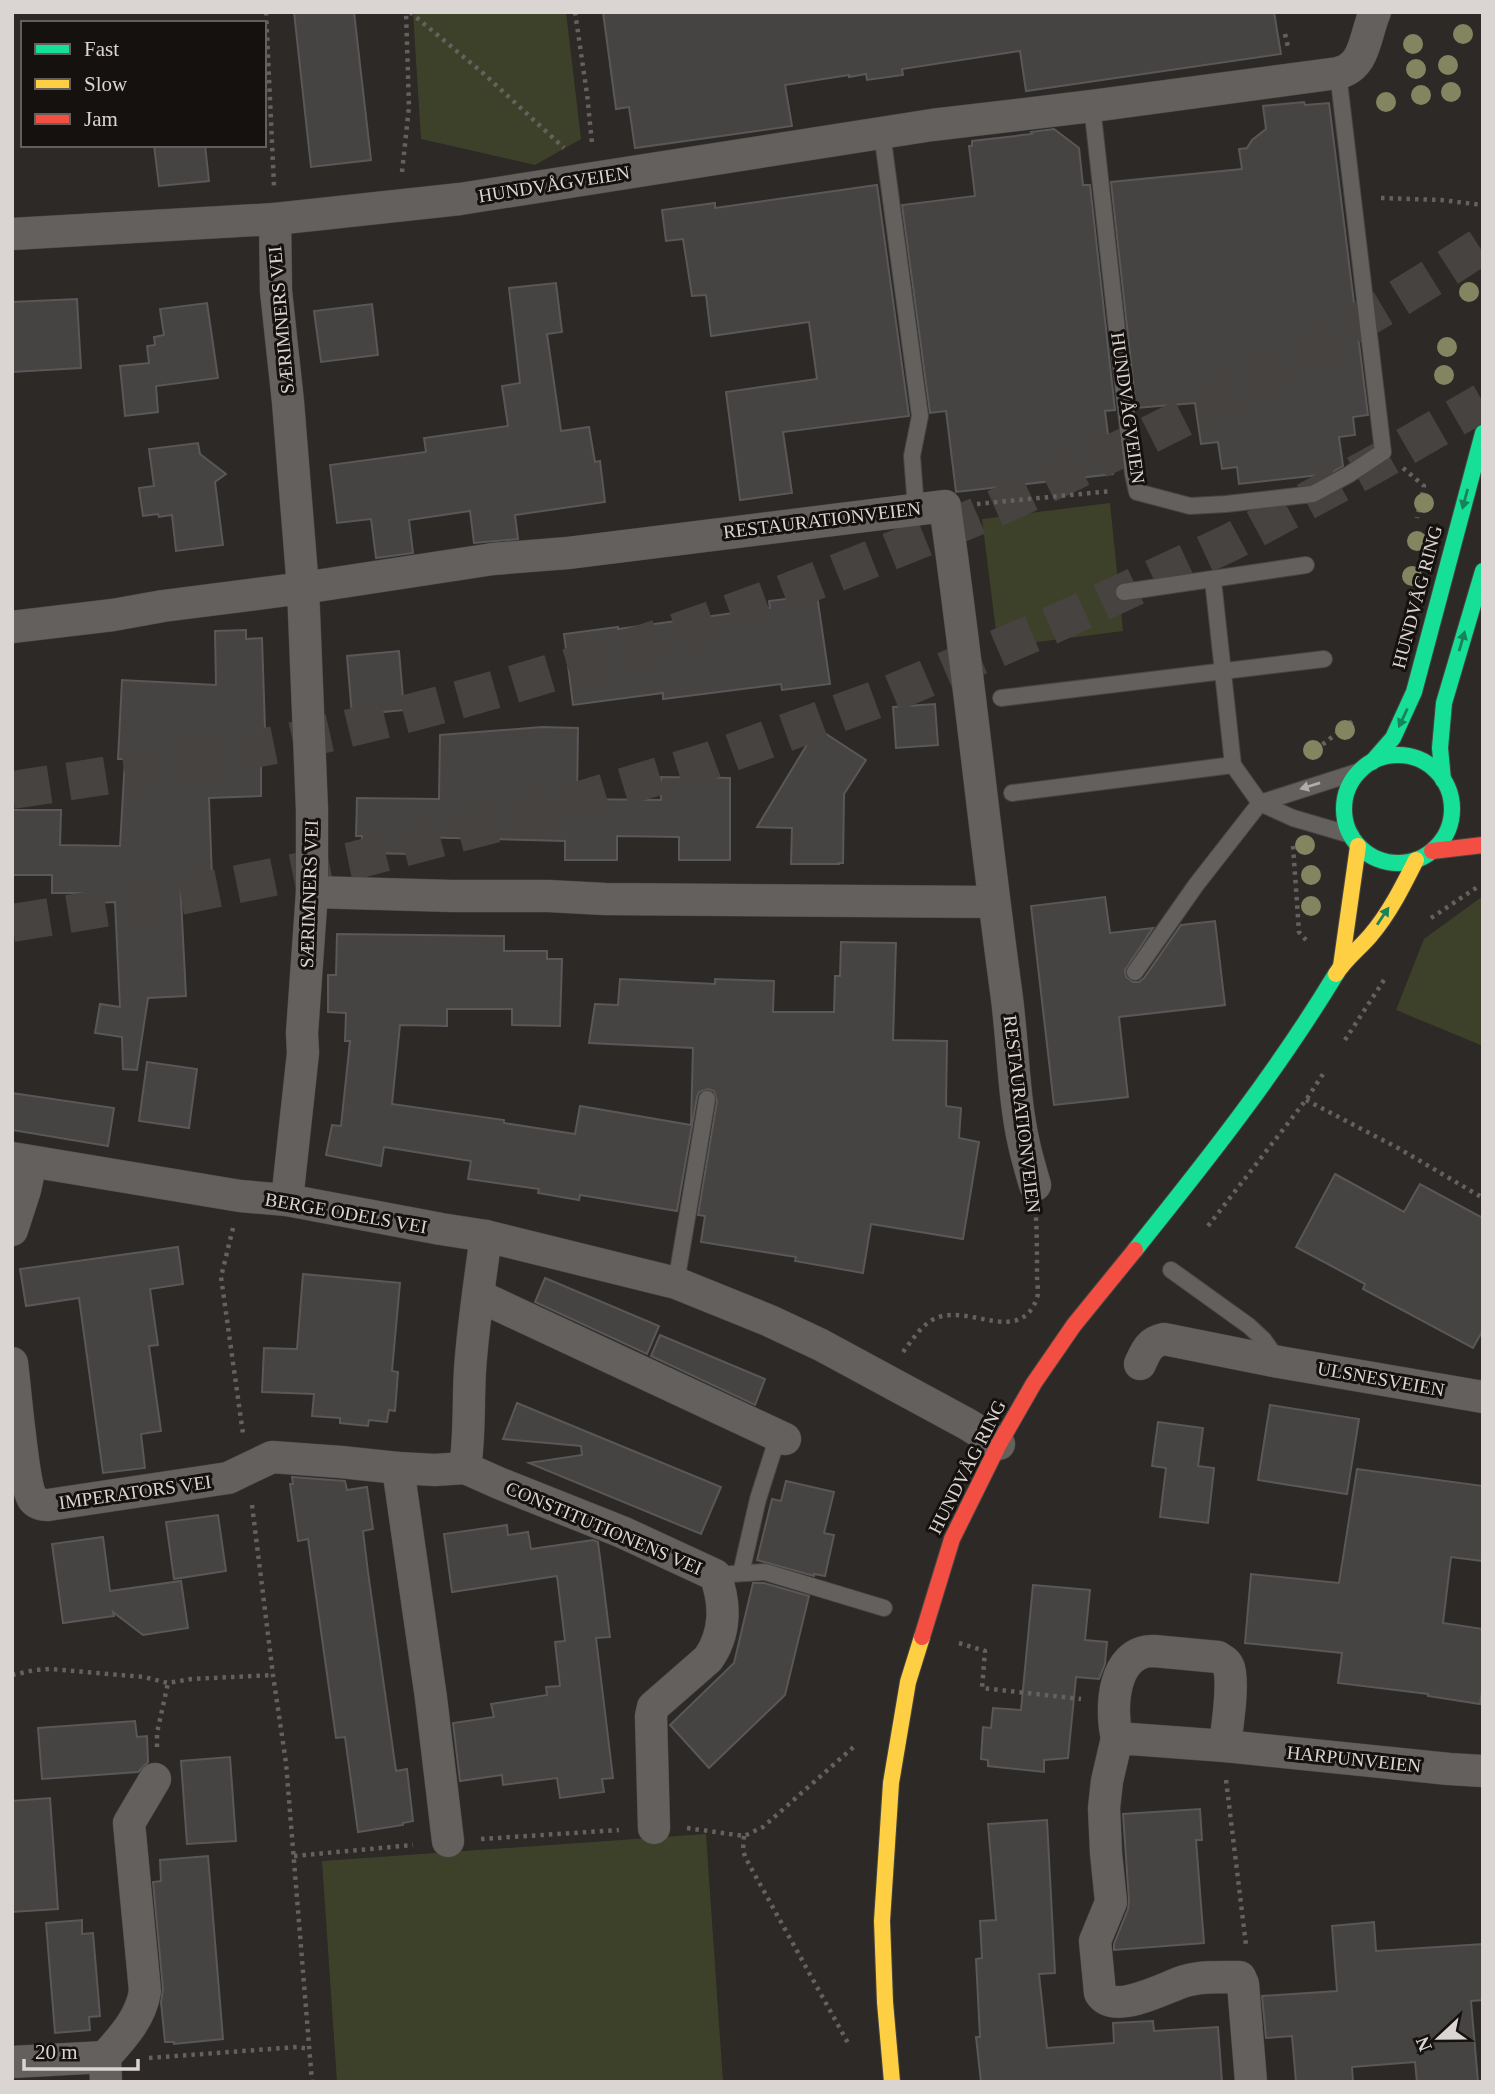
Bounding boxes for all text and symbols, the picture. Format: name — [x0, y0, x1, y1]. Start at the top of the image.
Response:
legend — [21, 21, 266, 147]
text: Fast — [84, 37, 119, 61]
text: Slow — [84, 72, 128, 96]
text: Jam — [84, 107, 118, 131]
street label: HUNDVÅGVEIEN — [477, 162, 631, 206]
street label: SÆRIMNERS VEI — [264, 245, 298, 395]
street label: HUNDVÅGVEIEN — [1107, 331, 1149, 486]
one-way arrow — [1459, 488, 1470, 510]
street label: RESTAURATIONVEIEN — [722, 497, 922, 543]
street label: HUNDVÅG RING — [1388, 523, 1446, 671]
one-way arrow — [1458, 630, 1468, 651]
one-way arrow — [1397, 707, 1408, 728]
one-way arrow — [1299, 781, 1320, 791]
street label: SÆRIMNERS VEI — [296, 820, 322, 968]
one-way arrow — [1376, 907, 1389, 926]
street label: RESTAURATIONVEIEN — [999, 1014, 1045, 1214]
street label: BERGE ODELS VEI — [263, 1188, 429, 1238]
street label: ULSNESVEIEN — [1316, 1357, 1446, 1401]
street label: HUNDVÅG RING — [924, 1396, 1010, 1537]
street label: IMPERATORS VEI — [57, 1471, 213, 1513]
street label: CONSTITUTIONENS VEI — [503, 1477, 705, 1579]
street label: HARPUNVEIEN — [1286, 1741, 1423, 1777]
north arrow — [1404, 2003, 1474, 2073]
scale bar — [24, 2028, 138, 2072]
text: N — [1411, 2034, 1436, 2054]
text: 20 m — [35, 2040, 78, 2064]

